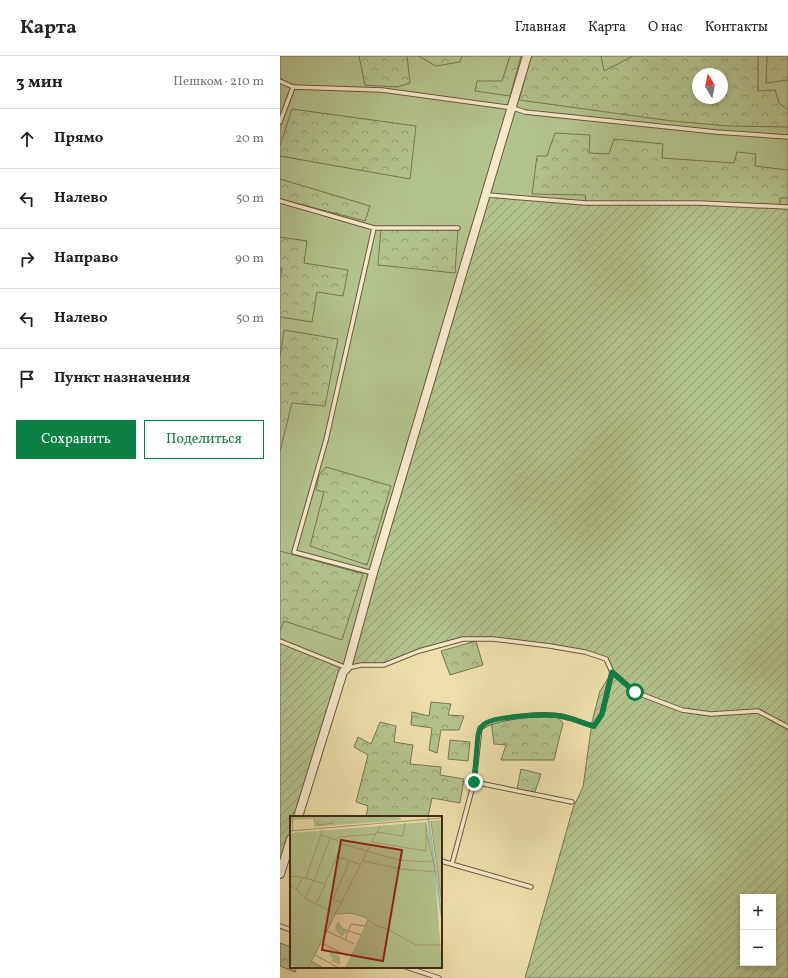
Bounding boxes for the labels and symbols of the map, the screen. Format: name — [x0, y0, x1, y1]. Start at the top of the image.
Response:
north arrow — [692, 68, 728, 104]
route start — [626, 683, 644, 701]
route end — [465, 773, 483, 791]
inset map — [290, 816, 442, 968]

